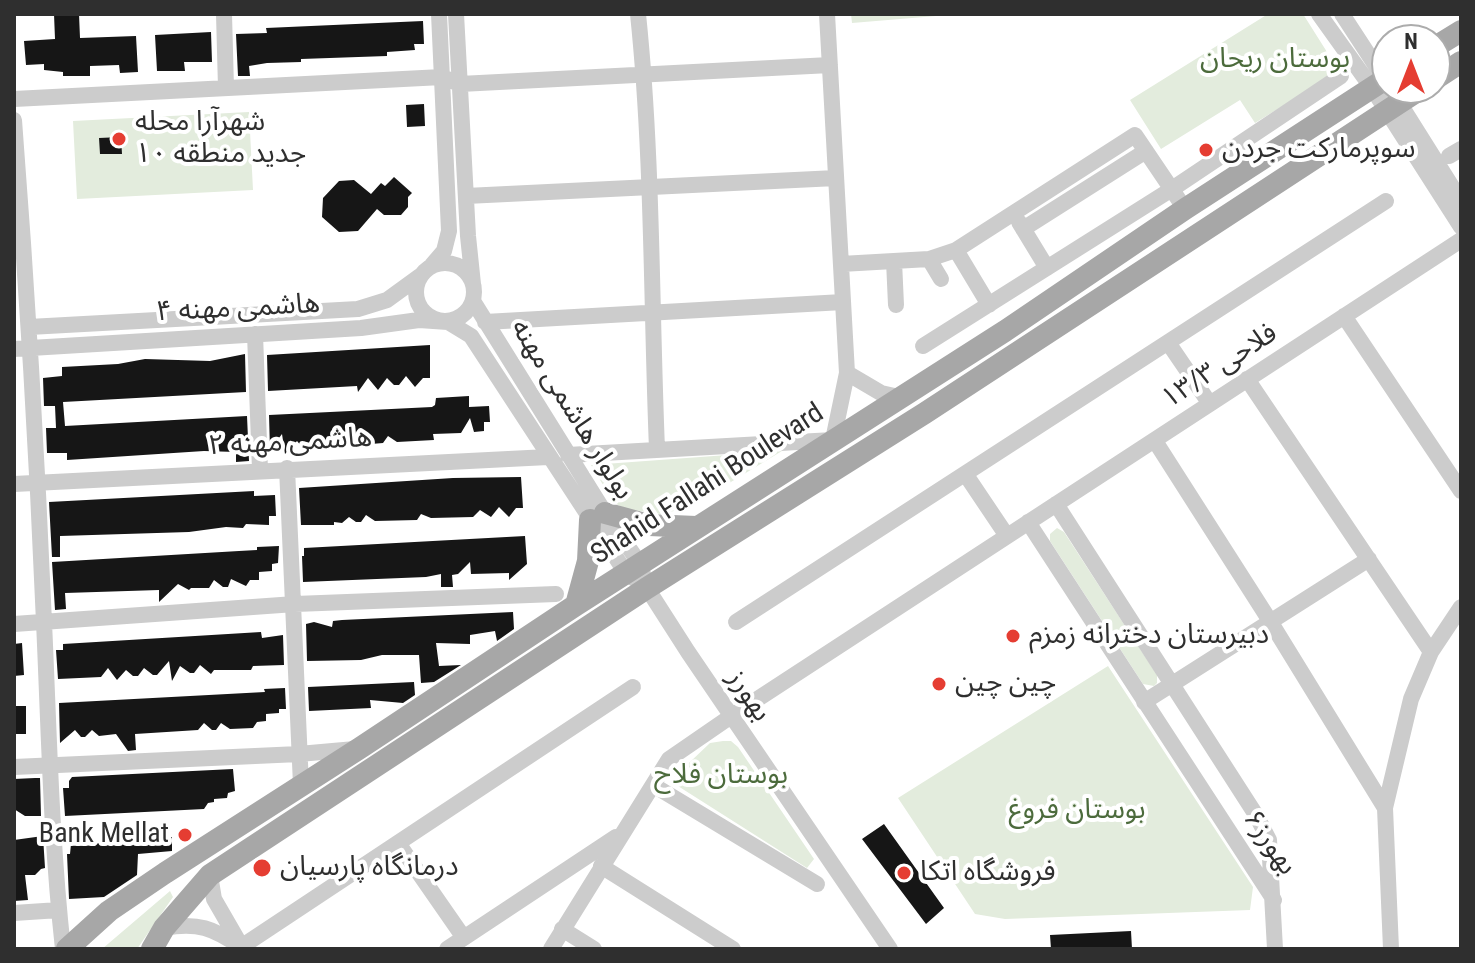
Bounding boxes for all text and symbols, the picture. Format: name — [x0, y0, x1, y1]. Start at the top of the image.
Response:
north arrow — [1371, 24, 1451, 104]
text: N — [1404, 29, 1418, 54]
park label: بوستان ریحان — [1200, 43, 1350, 77]
place label: شهرآرا محله جدید منطقه ۱۰ — [135, 106, 306, 172]
marker: شهرآرا محله جدید منطقه ۱۰ — [110, 130, 128, 148]
place label: سوپرمارکت جردن — [1222, 133, 1415, 167]
marker: سوپرمارکت جردن — [1197, 141, 1215, 159]
street label: هاشمی مهنه ۴ — [155, 288, 321, 330]
street label: بولوار هاشمی مهنه — [502, 314, 640, 506]
street label: فلاحی ۱۳/۳ — [1156, 317, 1284, 417]
street label: Shahid Fallahi Boulevard — [585, 397, 831, 573]
street label: هاشمی مهنه ۲ — [207, 422, 373, 464]
place label: دبیرستان دخترانه زمزم — [1029, 619, 1269, 653]
marker: دبیرستان دخترانه زمزم — [1004, 627, 1022, 645]
street label: بهورز — [719, 664, 777, 728]
place label: چین چین — [955, 667, 1056, 701]
marker: چین چین — [930, 675, 948, 693]
park label: بوستان فلاح — [654, 759, 788, 793]
park label: بوستان فروغ — [1008, 794, 1146, 828]
street label: بهورز۶ — [1235, 804, 1303, 882]
place label: Bank Mellat — [39, 818, 169, 852]
marker: Bank Mellat — [176, 826, 194, 844]
place label: درمانگاه پارسیان — [280, 851, 459, 885]
place label: فروشگاه اتکا — [920, 856, 1056, 890]
marker: درمانگاه پارسیان — [251, 857, 273, 879]
marker: فروشگاه اتکا — [895, 864, 913, 882]

